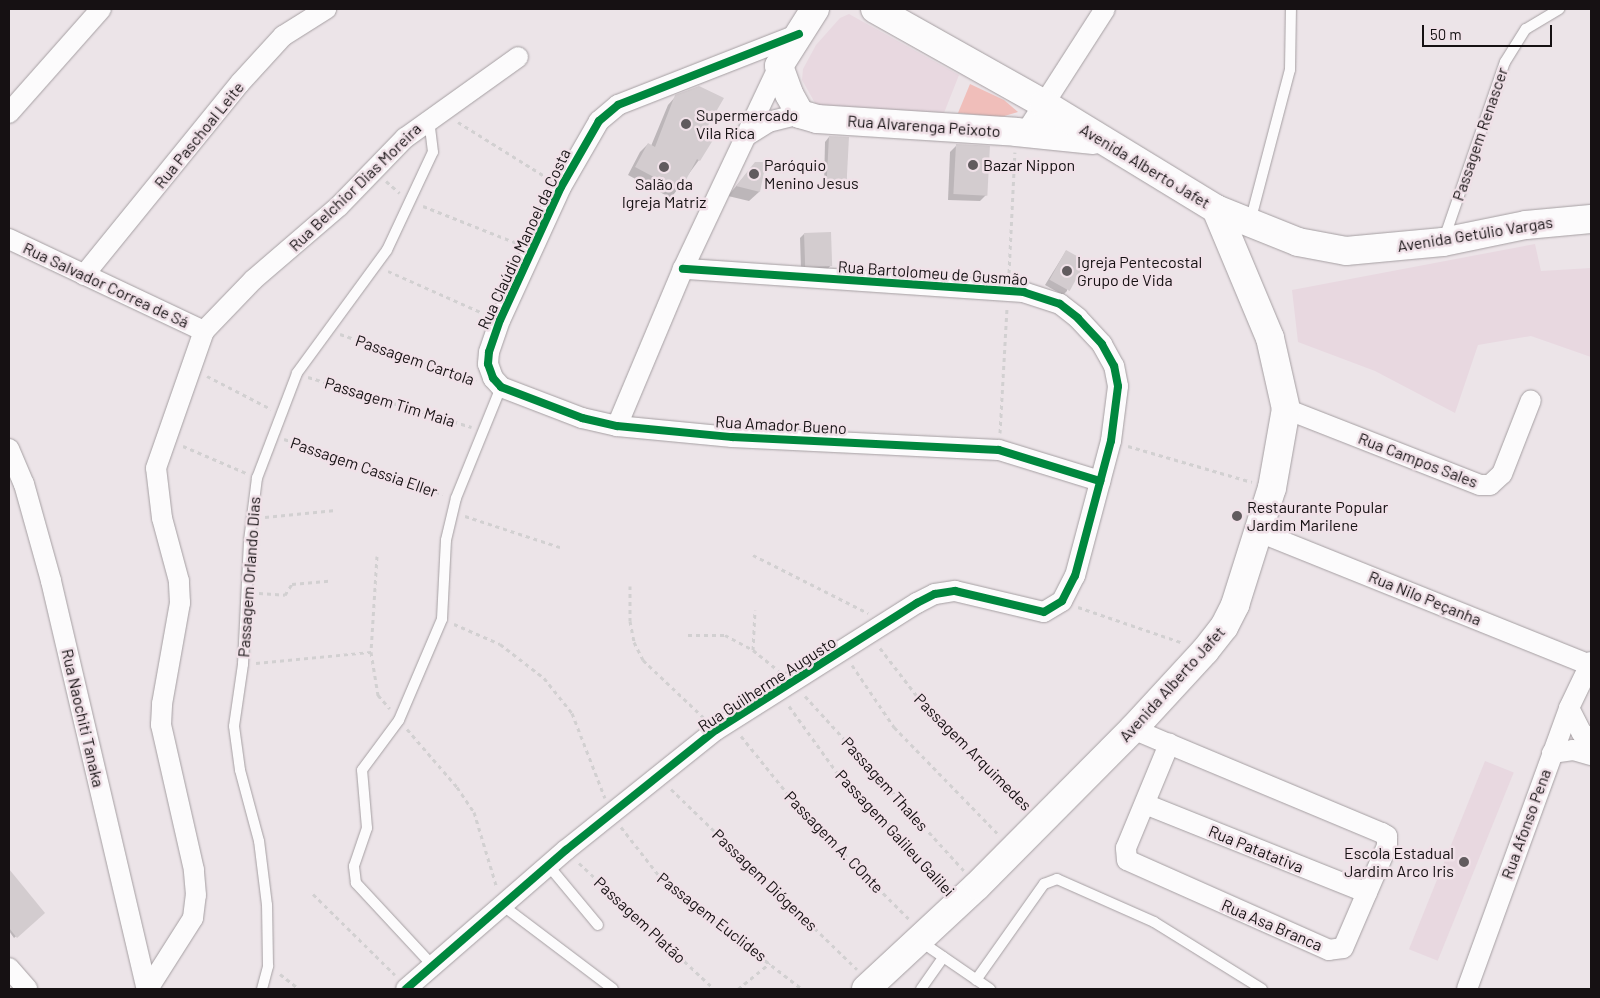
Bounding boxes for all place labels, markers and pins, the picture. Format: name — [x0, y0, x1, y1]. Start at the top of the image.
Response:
place label: Supermercado Vila Rica — [696, 105, 798, 143]
marker: Supermercado Vila Rica — [680, 118, 692, 130]
place label: Paróquio Menino Jesus — [764, 155, 859, 193]
place label: Bazar Nippon — [983, 155, 1075, 175]
marker: Bazar Nippon — [967, 159, 979, 171]
marker: Salão da Igreja Matriz — [658, 161, 670, 173]
marker: Paróquio Menino Jesus — [748, 168, 760, 180]
place label: Salão da Igreja Matriz — [622, 174, 706, 212]
place label: Igreja Pentecostal Grupo de Vida — [1077, 252, 1202, 290]
marker: Igreja Pentecostal Grupo de Vida — [1061, 265, 1073, 277]
place label: Restaurante Popular Jardim Marilene — [1247, 497, 1388, 535]
marker: Restaurante Popular Jardim Marilene — [1231, 510, 1243, 522]
place label: Escola Estadual Jardim Arco Iris — [1344, 843, 1454, 881]
marker: Escola Estadual Jardim Arco Iris — [1458, 856, 1470, 868]

